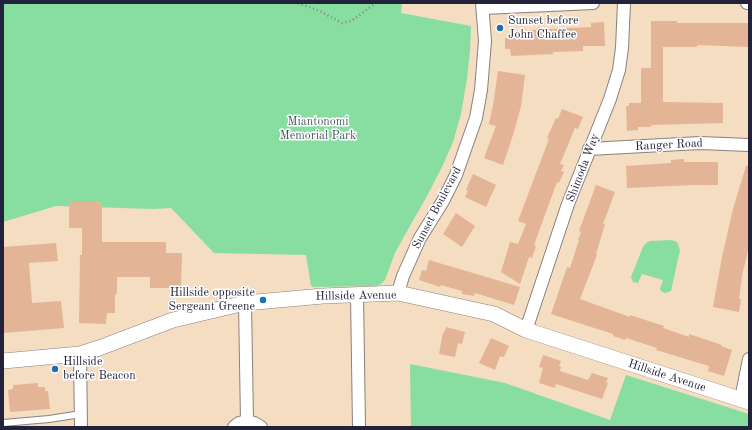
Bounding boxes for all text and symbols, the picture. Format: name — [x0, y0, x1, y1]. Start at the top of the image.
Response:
place label: Sunset before John Chaffee — [508, 14, 579, 42]
marker: Sunset before John Chaffee — [495, 23, 505, 33]
park label: Miantonomi Memorial Park — [280, 115, 356, 143]
street label: Shimoda Way — [563, 132, 603, 204]
street label: Ranger Road — [635, 136, 703, 154]
street label: Sunset Boulevard — [409, 164, 465, 252]
place label: Hillside opposite Sergeant Greene — [169, 286, 255, 314]
street label: Hillside Avenue — [315, 288, 397, 304]
marker: Hillside opposite Sergeant Greene — [258, 295, 268, 305]
place label: Hillside before Beacon — [63, 355, 136, 383]
street label: Hillside Avenue — [626, 357, 708, 395]
marker: Hillside before Beacon — [50, 364, 60, 374]

